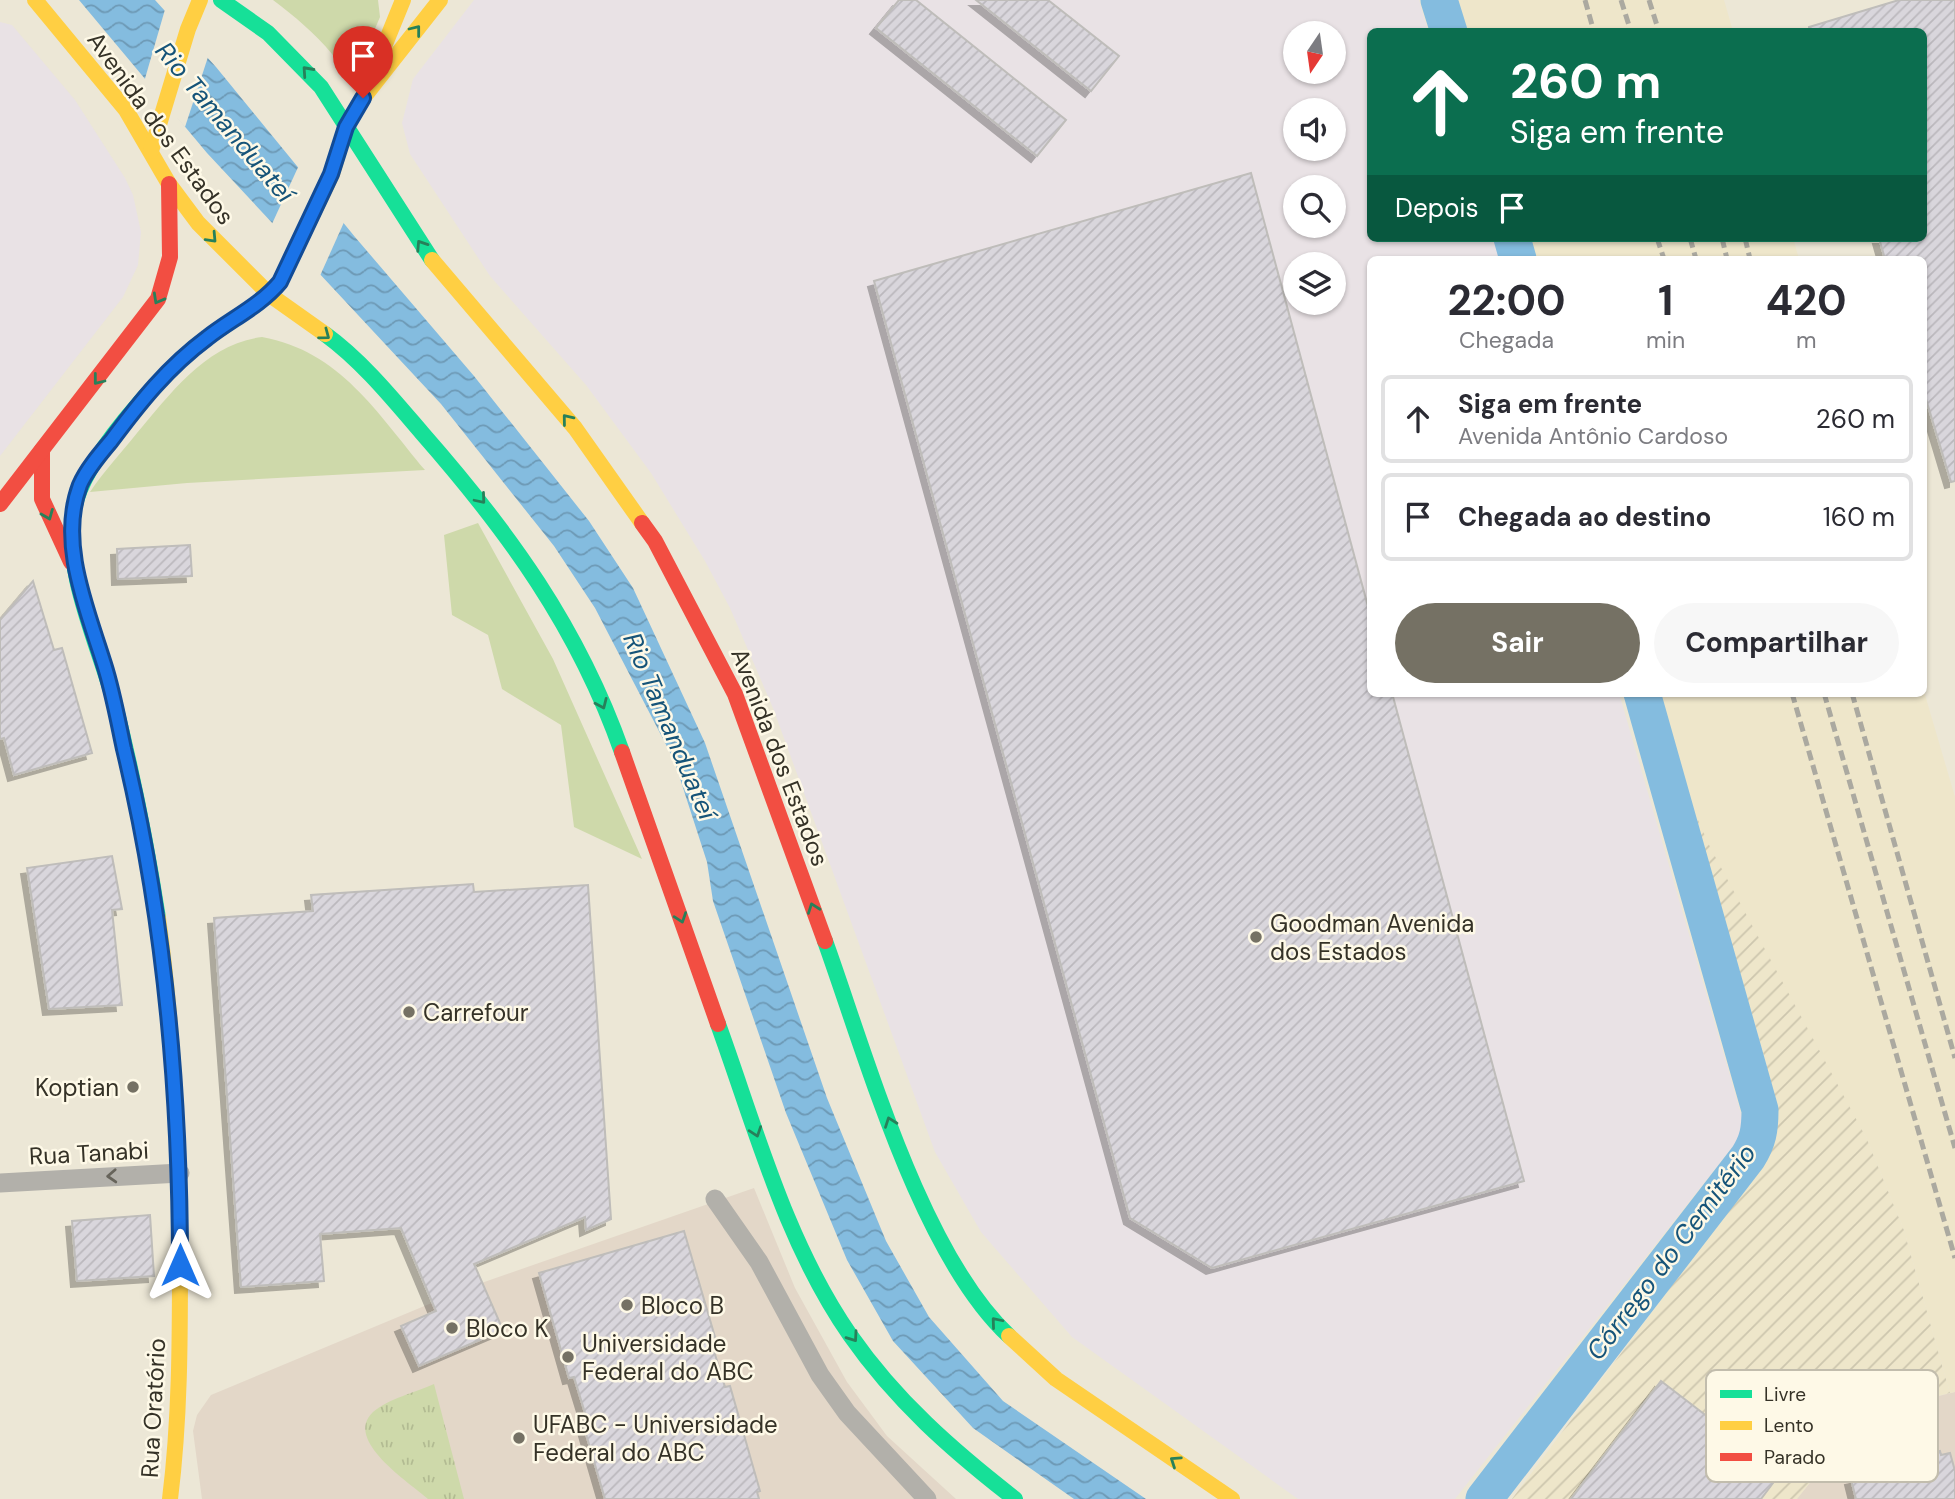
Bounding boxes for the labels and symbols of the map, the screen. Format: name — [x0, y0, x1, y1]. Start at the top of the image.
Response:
north arrow — [1283, 21, 1346, 84]
street label: Avenida dos Estados — [81, 25, 241, 231]
one-way arrow — [408, 25, 421, 37]
pin — [333, 26, 393, 98]
water label: Rio Tamanduateí — [148, 35, 304, 211]
one-way arrow — [303, 67, 315, 80]
one-way arrow — [203, 230, 216, 243]
one-way arrow — [416, 239, 429, 252]
one-way arrow — [153, 292, 166, 304]
one-way arrow — [317, 326, 330, 339]
one-way arrow — [94, 372, 107, 384]
one-way arrow — [563, 414, 575, 427]
one-way arrow — [473, 491, 485, 504]
one-way arrow — [40, 508, 54, 520]
water label: Rio Tamanduateí — [615, 627, 726, 827]
street label: Avenida dos Estados — [724, 644, 836, 870]
one-way arrow — [594, 697, 608, 709]
one-way arrow — [807, 903, 821, 915]
place label: Goodman Avenida dos Estados — [1270, 908, 1474, 967]
one-way arrow — [673, 911, 687, 923]
marker: Goodman Avenida dos Estados — [1248, 929, 1264, 945]
place label: Carrefour — [423, 997, 529, 1028]
marker: Carrefour — [401, 1004, 417, 1020]
place label: Koptian — [35, 1072, 119, 1103]
marker: Koptian — [125, 1079, 141, 1095]
one-way arrow — [884, 1117, 898, 1129]
one-way arrow — [748, 1125, 762, 1137]
street label: Rua Tanabi — [28, 1134, 150, 1172]
water label: Córrego do Cemitério — [1579, 1137, 1763, 1367]
one-way arrow — [106, 1169, 117, 1184]
position arrow — [143, 1228, 217, 1302]
place label: Bloco B — [641, 1290, 724, 1321]
marker: Bloco B — [619, 1297, 635, 1313]
place label: Bloco K — [466, 1313, 548, 1344]
one-way arrow — [992, 1317, 1005, 1329]
marker: Bloco K — [444, 1320, 460, 1336]
place label: Universidade Federal do ABC — [582, 1328, 754, 1387]
one-way arrow — [845, 1329, 857, 1342]
street label: Rua Oratório — [134, 1337, 172, 1479]
marker: Universidade Federal do ABC — [560, 1349, 576, 1365]
legend — [1706, 1370, 1938, 1482]
text: Livre — [1764, 1382, 1806, 1407]
place label: UFABC - Universidade Federal do ABC — [533, 1409, 778, 1468]
text: Lento — [1764, 1413, 1814, 1438]
marker: UFABC - Universidade Federal do ABC — [511, 1430, 527, 1446]
text: Parado — [1764, 1445, 1825, 1470]
one-way arrow — [1170, 1457, 1183, 1469]

